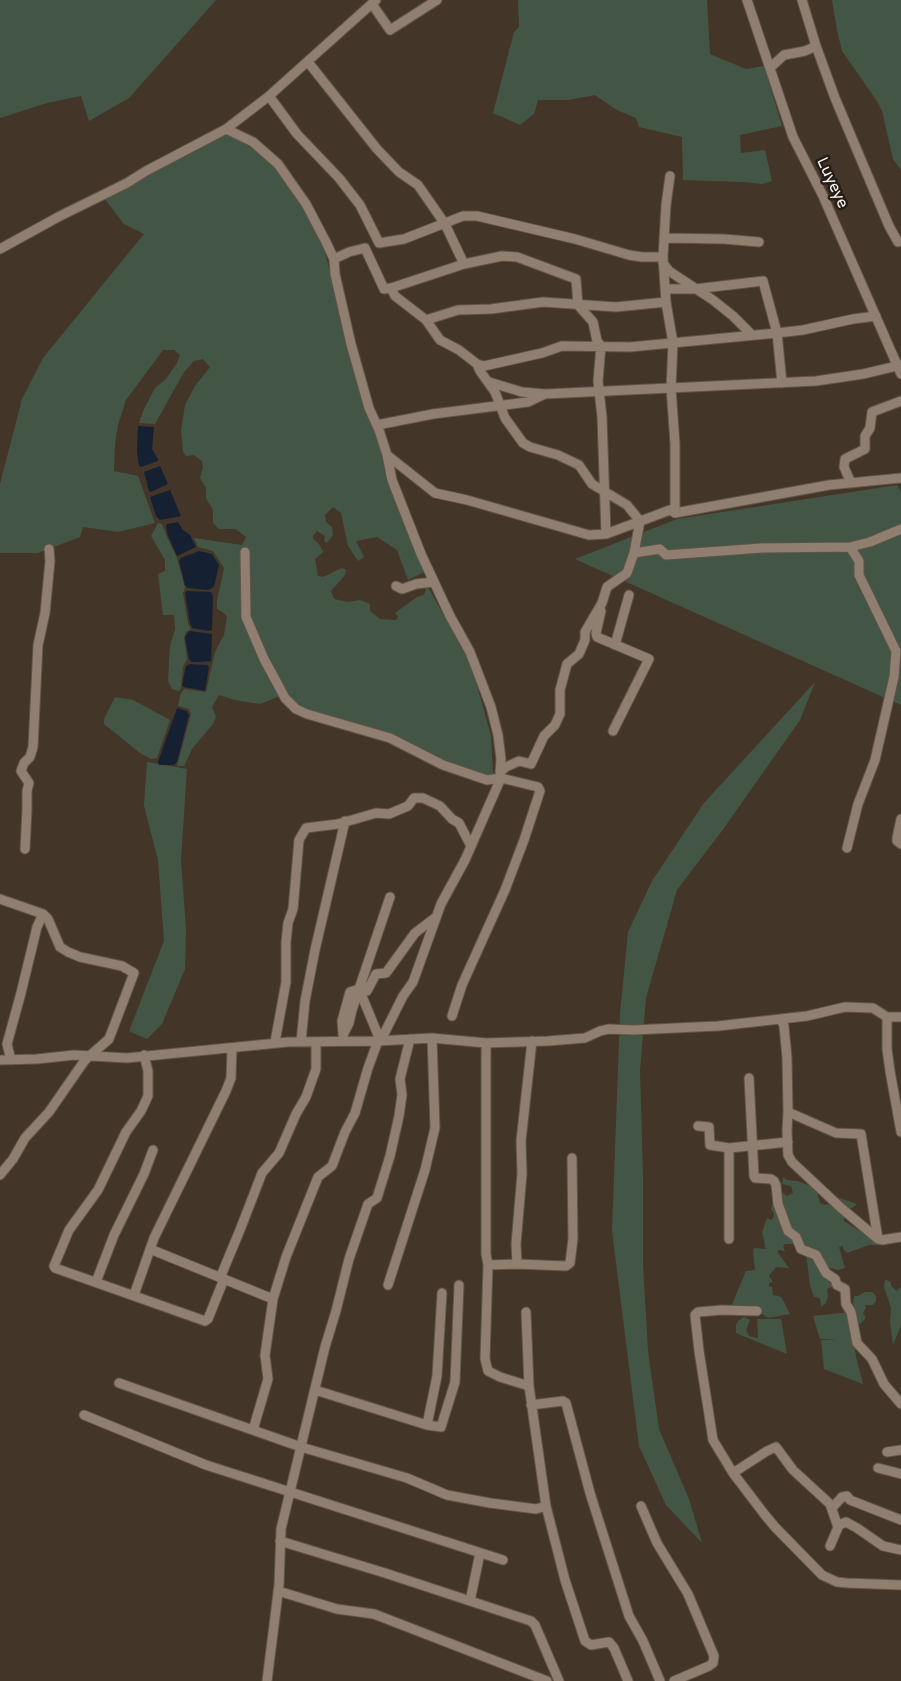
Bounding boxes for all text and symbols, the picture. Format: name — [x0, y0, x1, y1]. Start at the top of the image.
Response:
street label: Luyeye — [812, 154, 852, 212]

